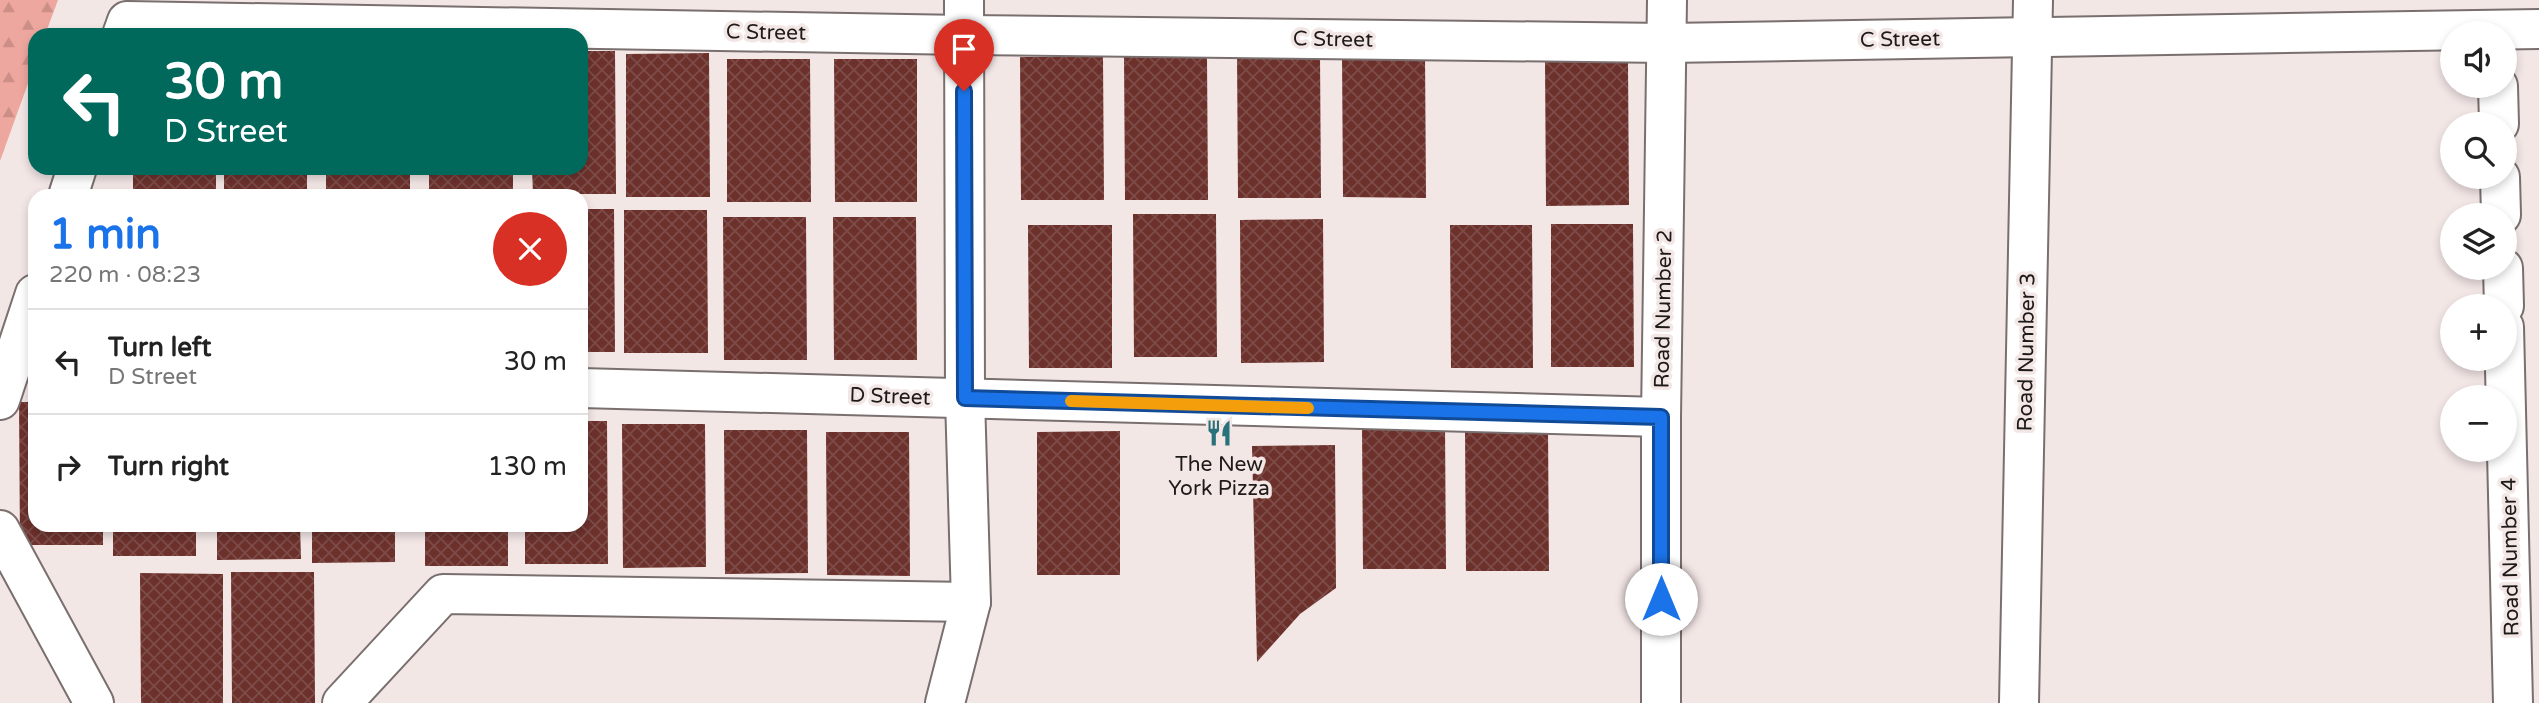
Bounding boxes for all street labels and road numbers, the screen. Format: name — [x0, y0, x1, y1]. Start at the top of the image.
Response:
street label: C Street — [726, 19, 806, 46]
street label: C Street — [1293, 26, 1373, 53]
street label: C Street — [1860, 26, 1940, 53]
street label: Road Number 2 — [1650, 229, 1677, 389]
street label: Road Number 3 — [2013, 272, 2040, 432]
street label: D Street — [849, 383, 931, 410]
street label: Road Number 4 — [2497, 477, 2524, 637]

